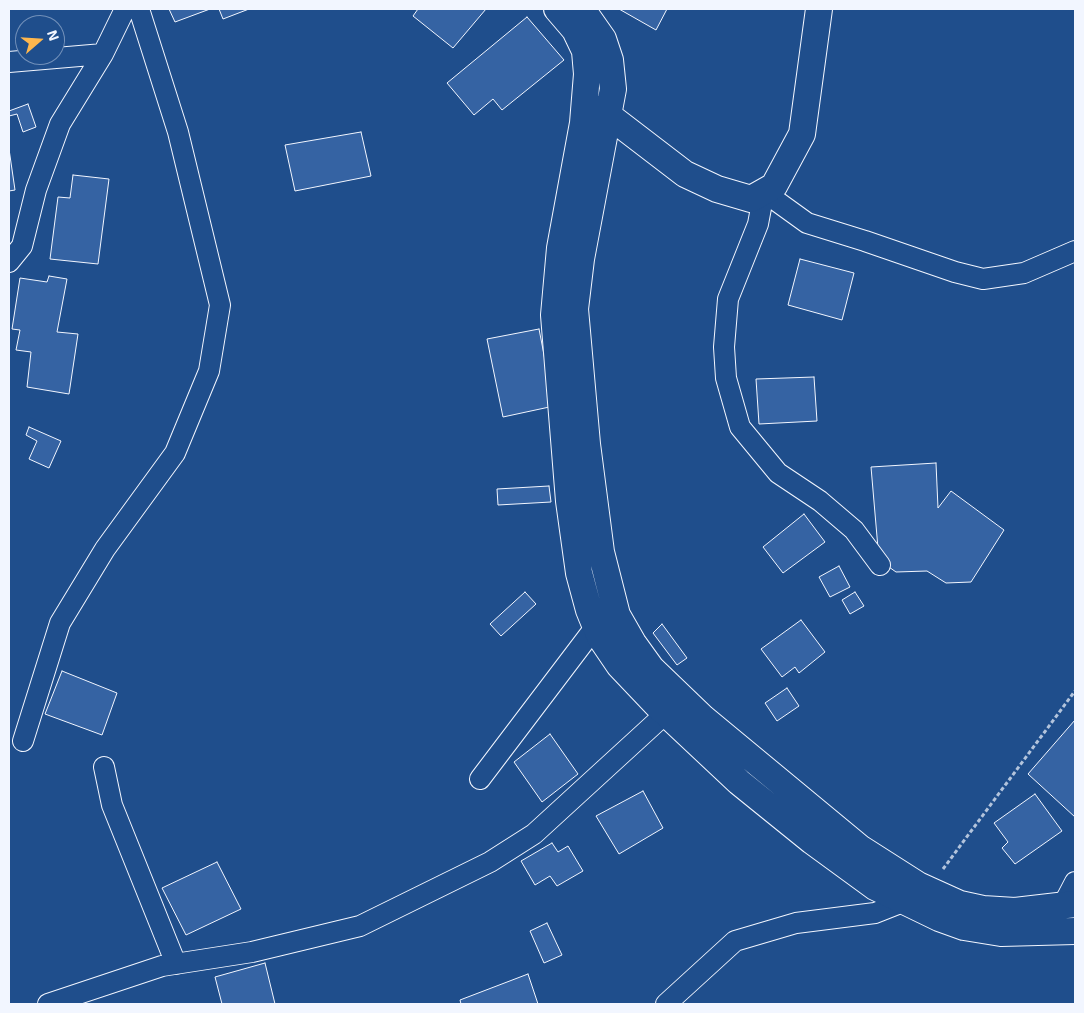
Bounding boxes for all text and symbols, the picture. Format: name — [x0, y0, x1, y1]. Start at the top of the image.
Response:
north arrow — [15, 15, 65, 65]
text: N — [44, 28, 63, 43]

